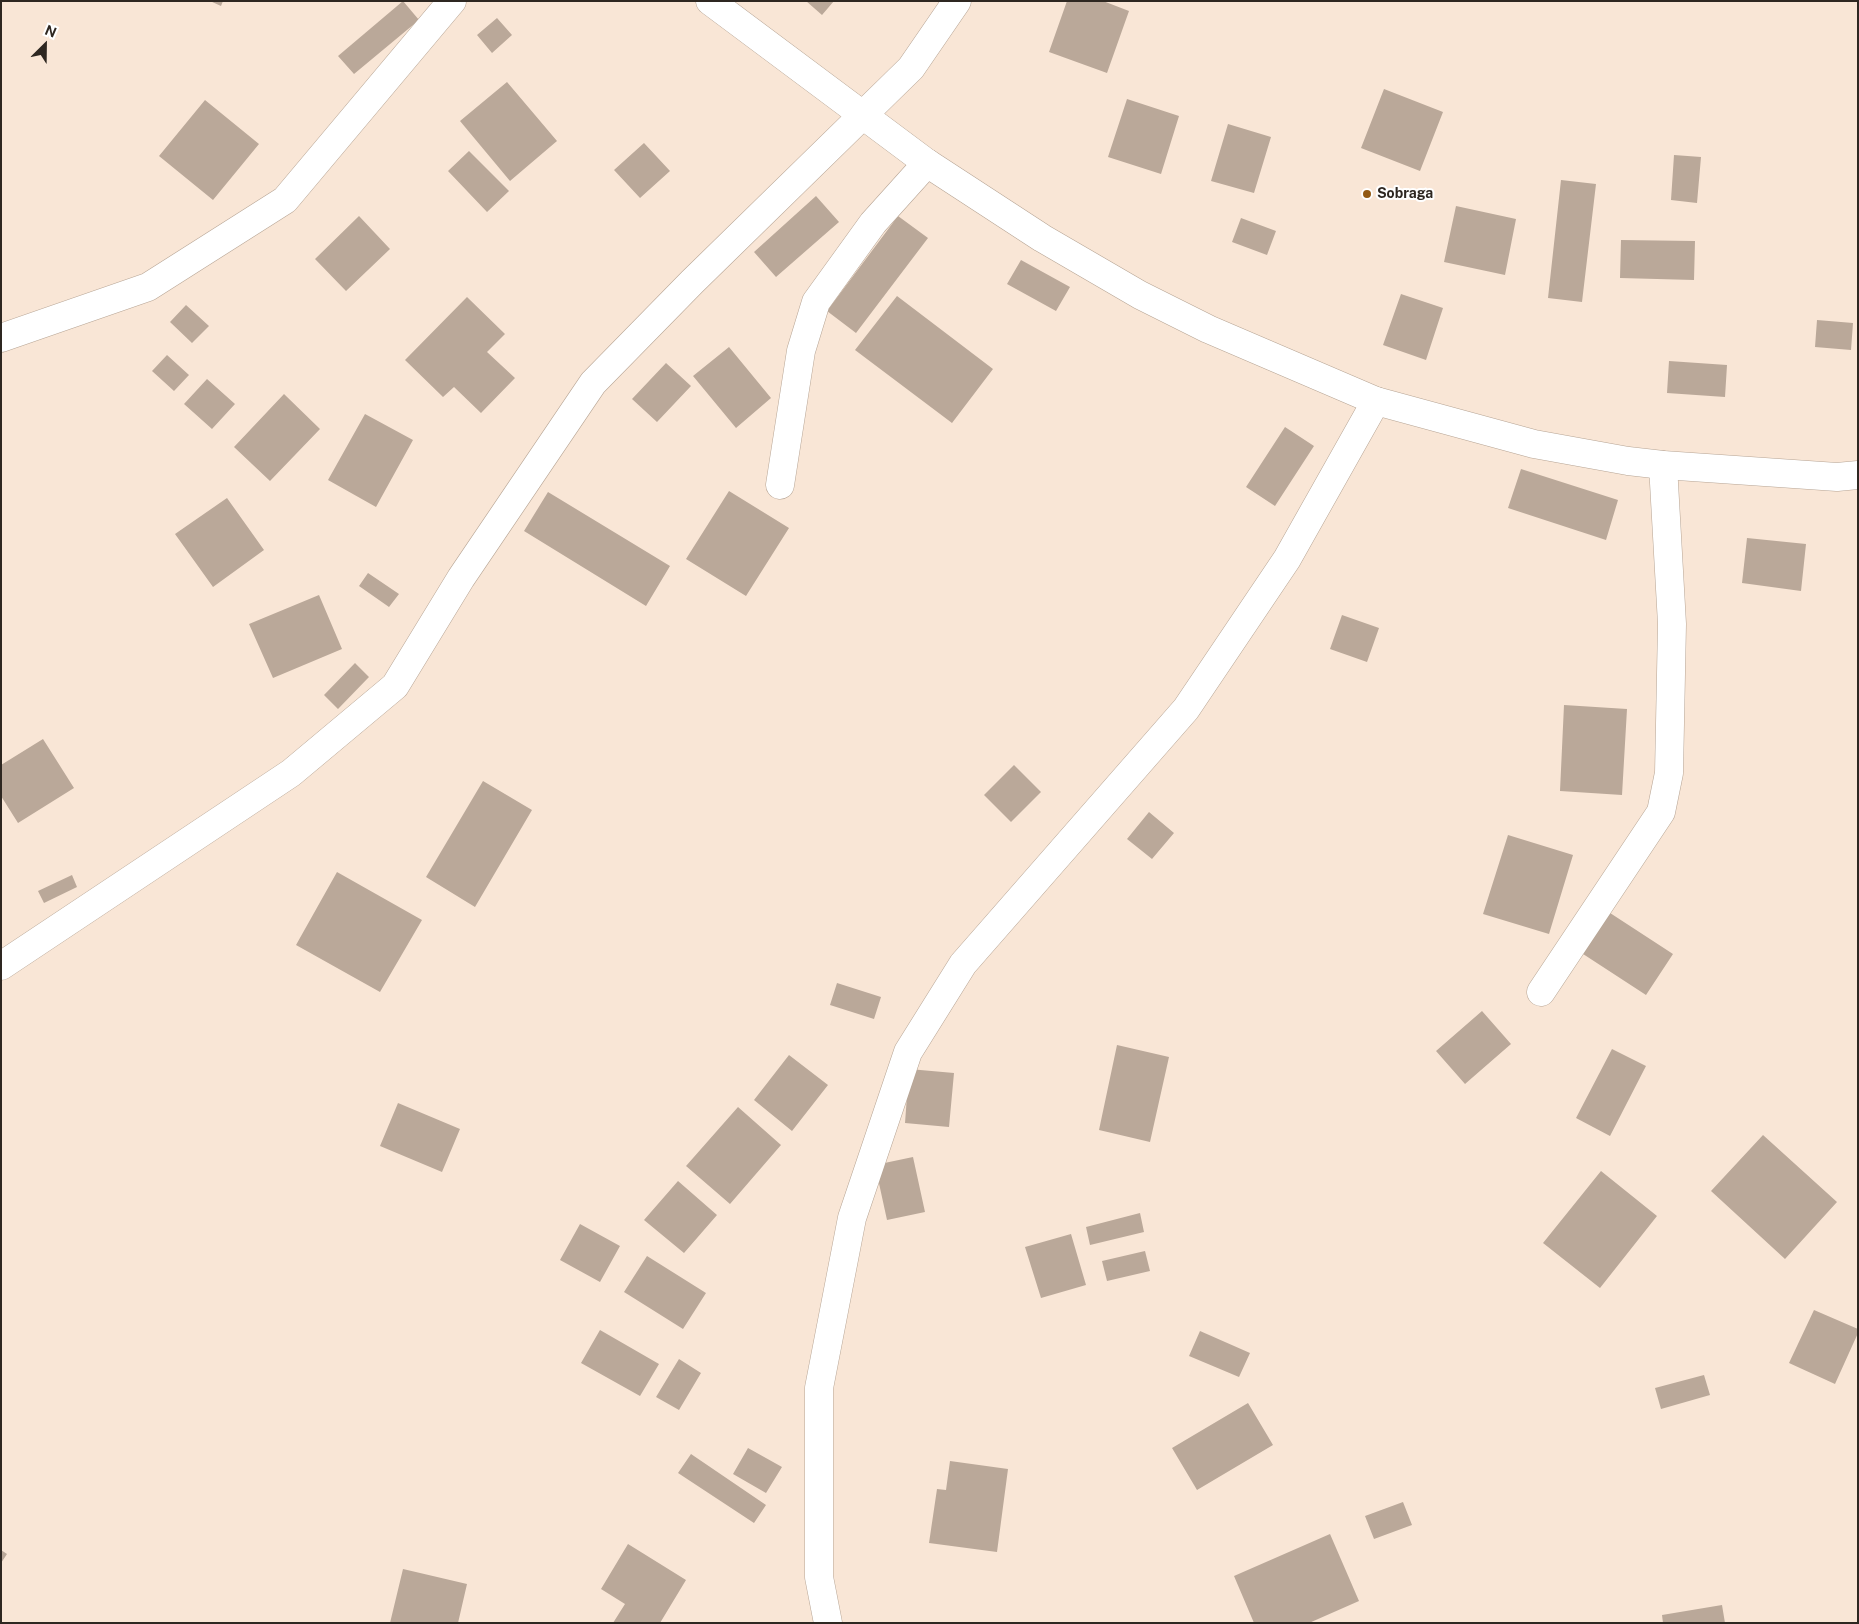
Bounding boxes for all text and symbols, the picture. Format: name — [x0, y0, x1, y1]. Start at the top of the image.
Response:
north arrow — [20, 20, 70, 70]
text: N — [43, 22, 59, 41]
place label: Sobraga — [1377, 186, 1433, 202]
marker: Sobraga — [1361, 188, 1373, 200]

